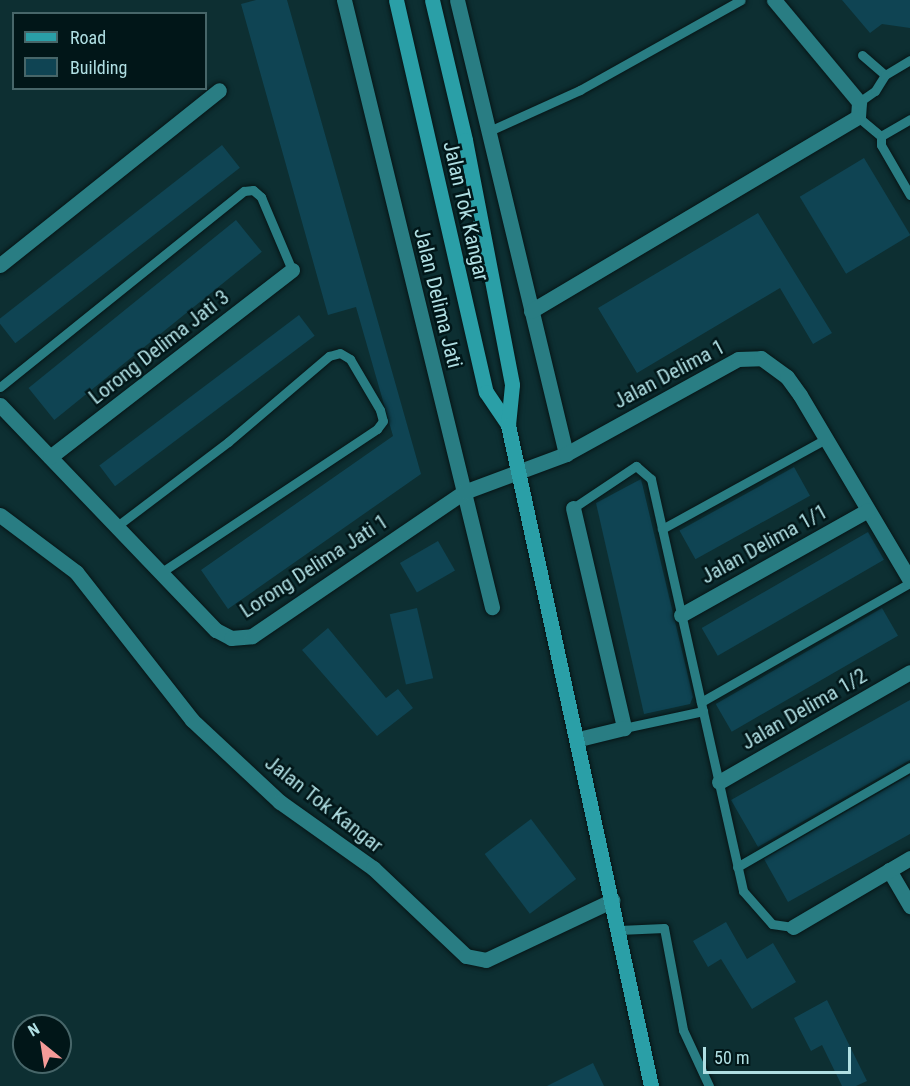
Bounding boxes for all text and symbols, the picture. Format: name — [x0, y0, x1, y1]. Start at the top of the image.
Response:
legend — [12, 12, 207, 90]
text: Road — [70, 27, 106, 48]
text: Building — [70, 57, 127, 78]
street label: Jalan Tok Kangar — [438, 138, 494, 284]
street label: Jalan Delima Jati — [408, 225, 468, 371]
street label: Lorong Delima Jati 3 — [84, 284, 234, 410]
street label: Jalan Delima 1 — [609, 334, 729, 414]
street label: Jalan Delima 1/1 — [696, 499, 832, 589]
street label: Lorong Delima Jati 1 — [235, 509, 393, 623]
street label: Jalan Delima 1/2 — [737, 663, 871, 755]
street label: Jalan Tok Kangar — [260, 750, 388, 858]
north arrow — [12, 1014, 72, 1074]
text: N — [25, 1019, 43, 1040]
scale bar — [706, 1035, 854, 1073]
text: 50 m — [714, 1047, 749, 1068]

